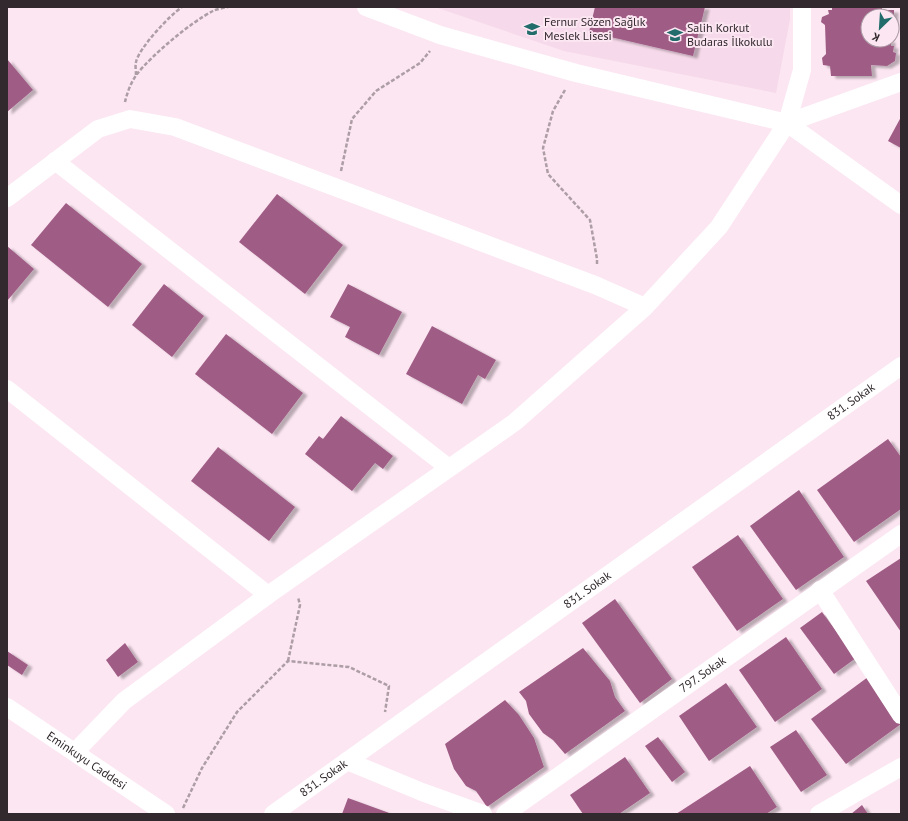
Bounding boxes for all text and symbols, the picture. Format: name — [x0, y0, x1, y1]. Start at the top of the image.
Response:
north arrow — [860, 8, 900, 48]
place label: Fernur Sözen Sağlık Meslek Lisesi — [544, 14, 646, 43]
school or university icon: Fernur Sözen Sağlık Meslek Lisesi — [523, 20, 541, 38]
place label: Salih Korkut Budaras İlkokulu — [687, 20, 772, 49]
school or university icon: Salih Korkut Budaras İlkokulu — [666, 26, 684, 44]
text: K — [870, 29, 882, 45]
street label: 831. Sokak — [824, 379, 878, 423]
street label: 831. Sokak — [560, 567, 614, 611]
street label: 797. Sokak — [676, 652, 729, 695]
street label: Eminkuyu Caddesi — [44, 728, 130, 792]
street label: 831. Sokak — [297, 755, 350, 800]

